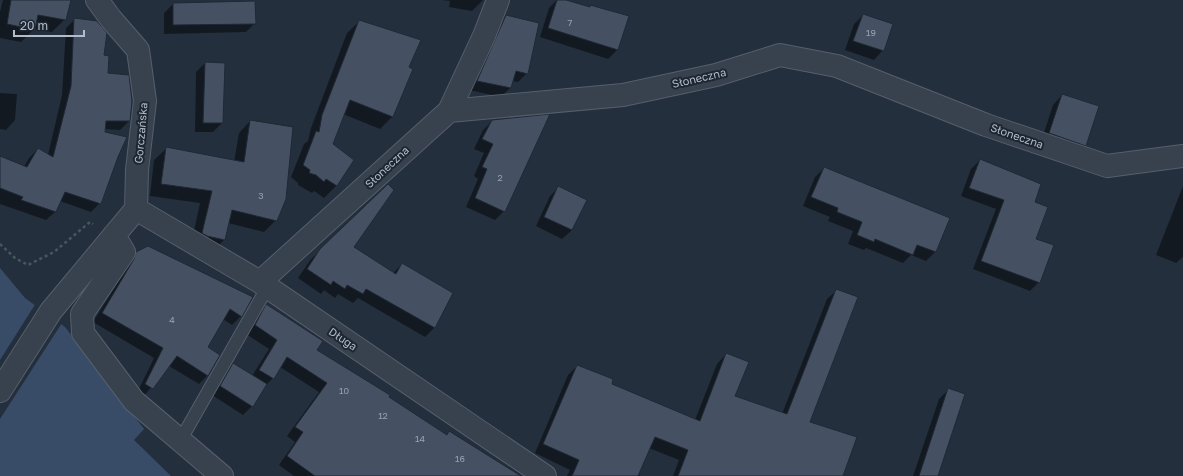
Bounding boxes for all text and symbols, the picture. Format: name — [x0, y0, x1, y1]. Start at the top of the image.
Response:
scale bar — [14, 12, 84, 38]
house number: 7 — [568, 17, 573, 28]
text: 20 m — [20, 18, 48, 33]
house number: 19 — [866, 27, 876, 38]
street label: Słoneczna — [671, 65, 727, 90]
street label: Gorczańska — [131, 102, 150, 164]
street label: Słoneczna — [989, 120, 1045, 151]
street label: Słoneczna — [362, 143, 411, 190]
house number: 2 — [497, 172, 503, 183]
house number: 3 — [258, 190, 264, 201]
house number: 4 — [169, 314, 175, 325]
street label: Długa — [327, 324, 360, 353]
house number: 10 — [339, 385, 349, 396]
house number: 12 — [378, 410, 388, 421]
house number: 14 — [415, 433, 425, 444]
house number: 16 — [455, 453, 465, 464]

